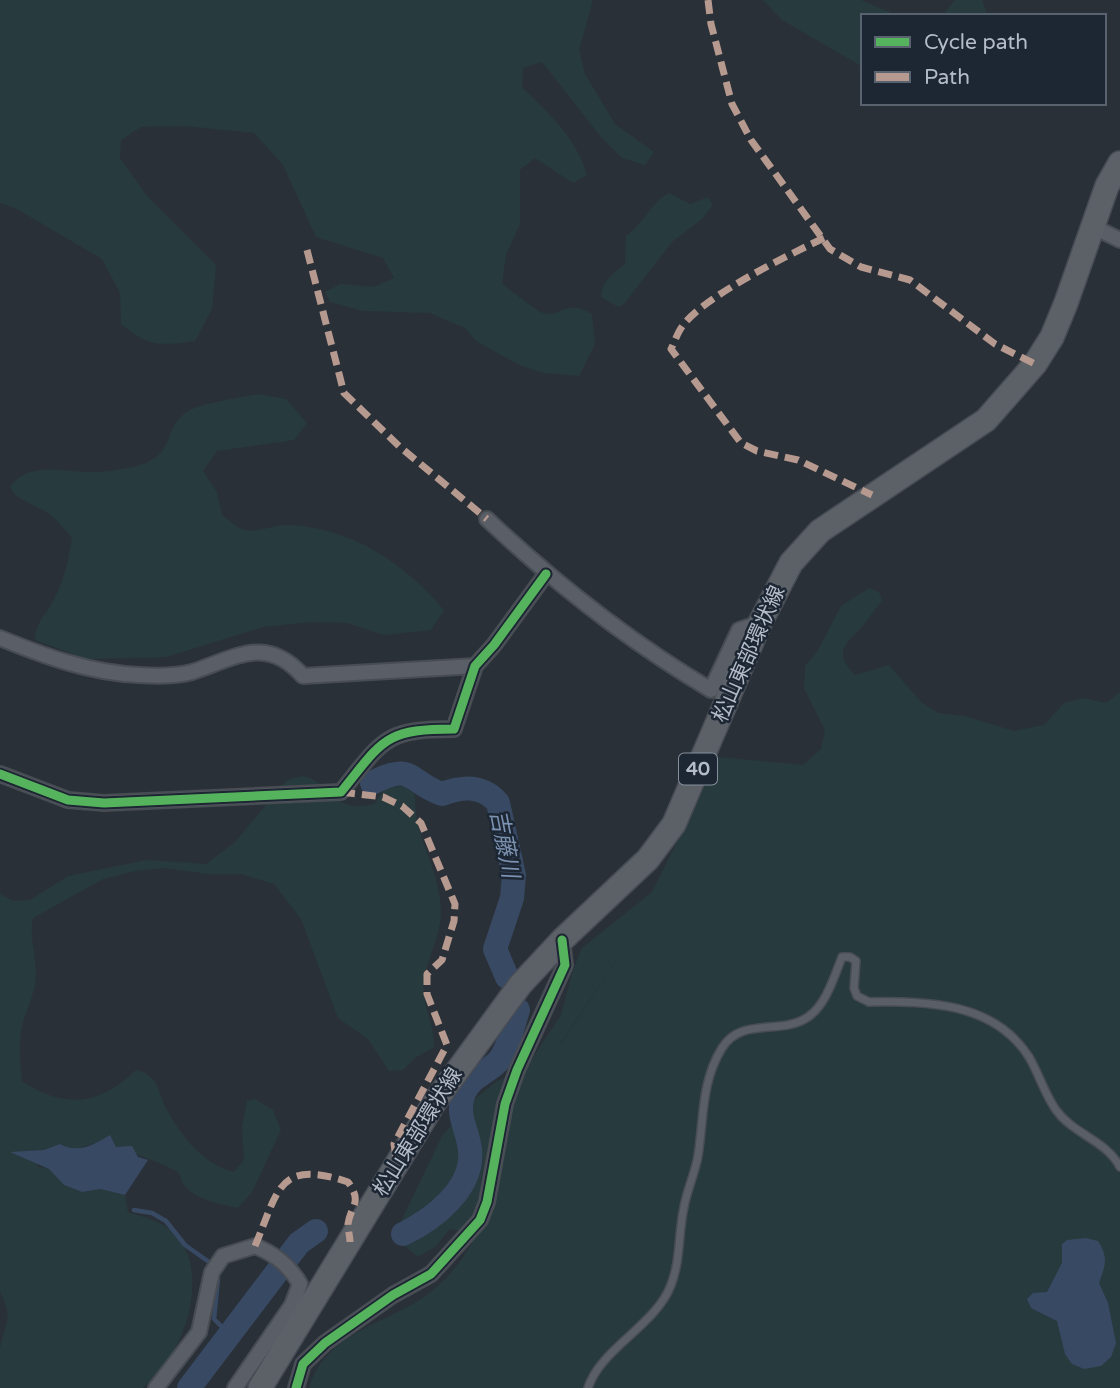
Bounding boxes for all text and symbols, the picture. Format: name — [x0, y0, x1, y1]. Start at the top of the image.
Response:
legend — [861, 14, 1106, 105]
text: Cycle path — [924, 30, 1028, 55]
text: Path — [924, 65, 970, 90]
street label: 松山東部環状線 — [708, 582, 790, 726]
road number: 40 — [679, 754, 717, 784]
water label: 吉藤川 — [484, 807, 525, 883]
street label: 松山東部環状線 — [368, 1063, 468, 1201]

